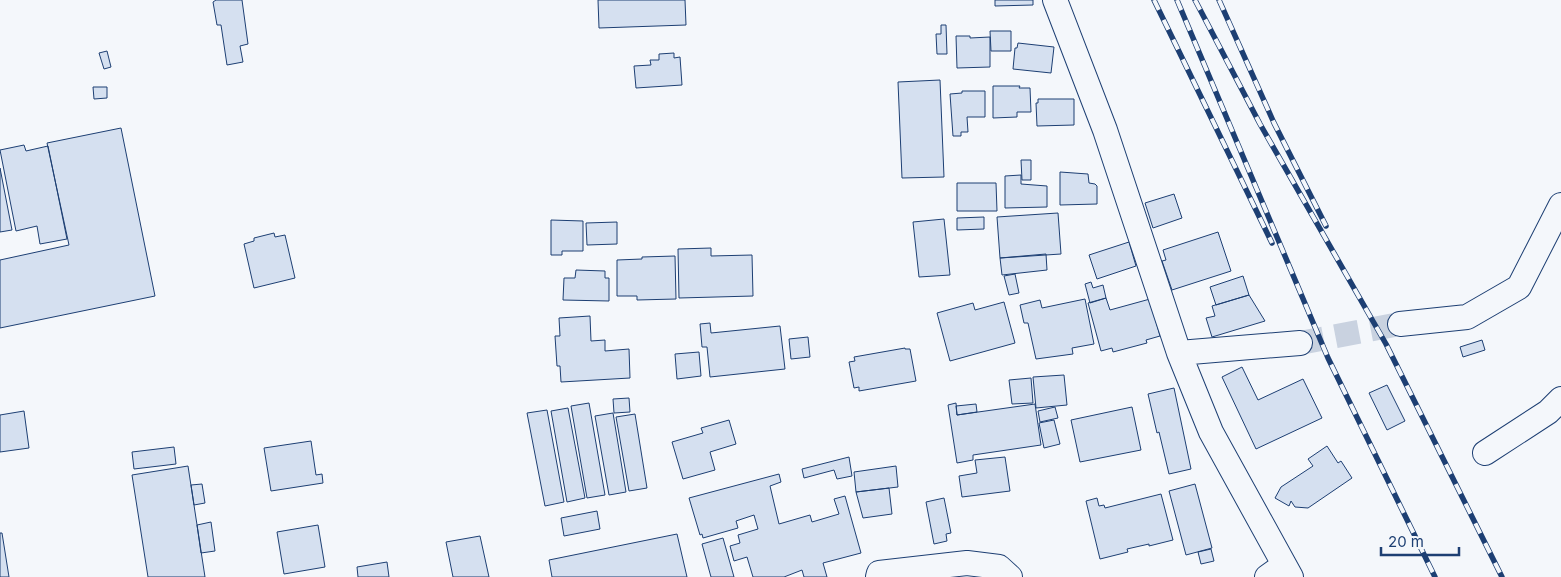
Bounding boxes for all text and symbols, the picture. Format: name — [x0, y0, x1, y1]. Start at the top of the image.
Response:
scale bar — [1381, 524, 1458, 556]
text: 20 m — [1388, 532, 1424, 551]

